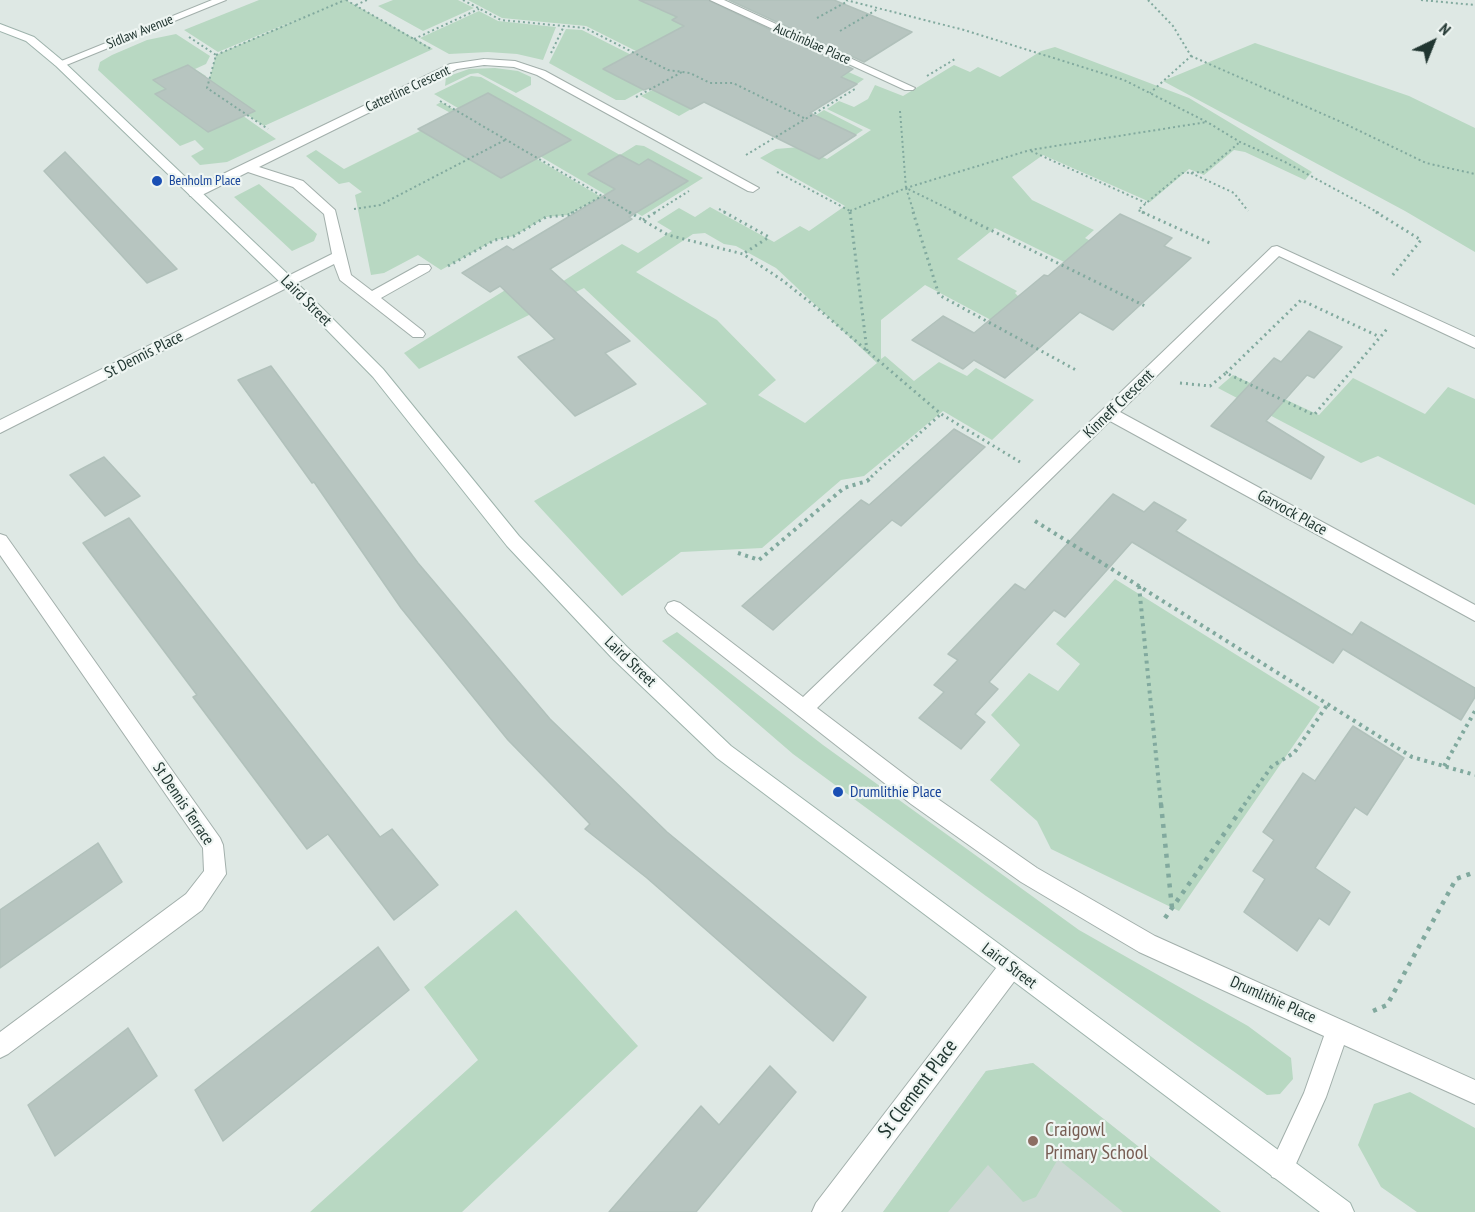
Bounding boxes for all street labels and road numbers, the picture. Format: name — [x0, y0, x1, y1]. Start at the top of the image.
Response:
street label: Sidlaw Avenue — [104, 11, 176, 53]
street label: Auchinblae Place — [771, 20, 853, 68]
street label: Catterline Crescent — [363, 62, 453, 116]
street label: Laird Street — [277, 272, 335, 330]
street label: St Dennis Place — [102, 327, 186, 383]
street label: Kinneff Crescent — [1080, 366, 1158, 442]
street label: Garvock Place — [1254, 486, 1330, 540]
street label: Laird Street — [600, 633, 660, 691]
street label: St Dennis Terrace — [148, 759, 218, 849]
street label: Laird Street — [978, 939, 1040, 993]
street label: Drumlithie Place — [1227, 973, 1319, 1027]
street label: St Clement Place — [873, 1035, 963, 1143]

